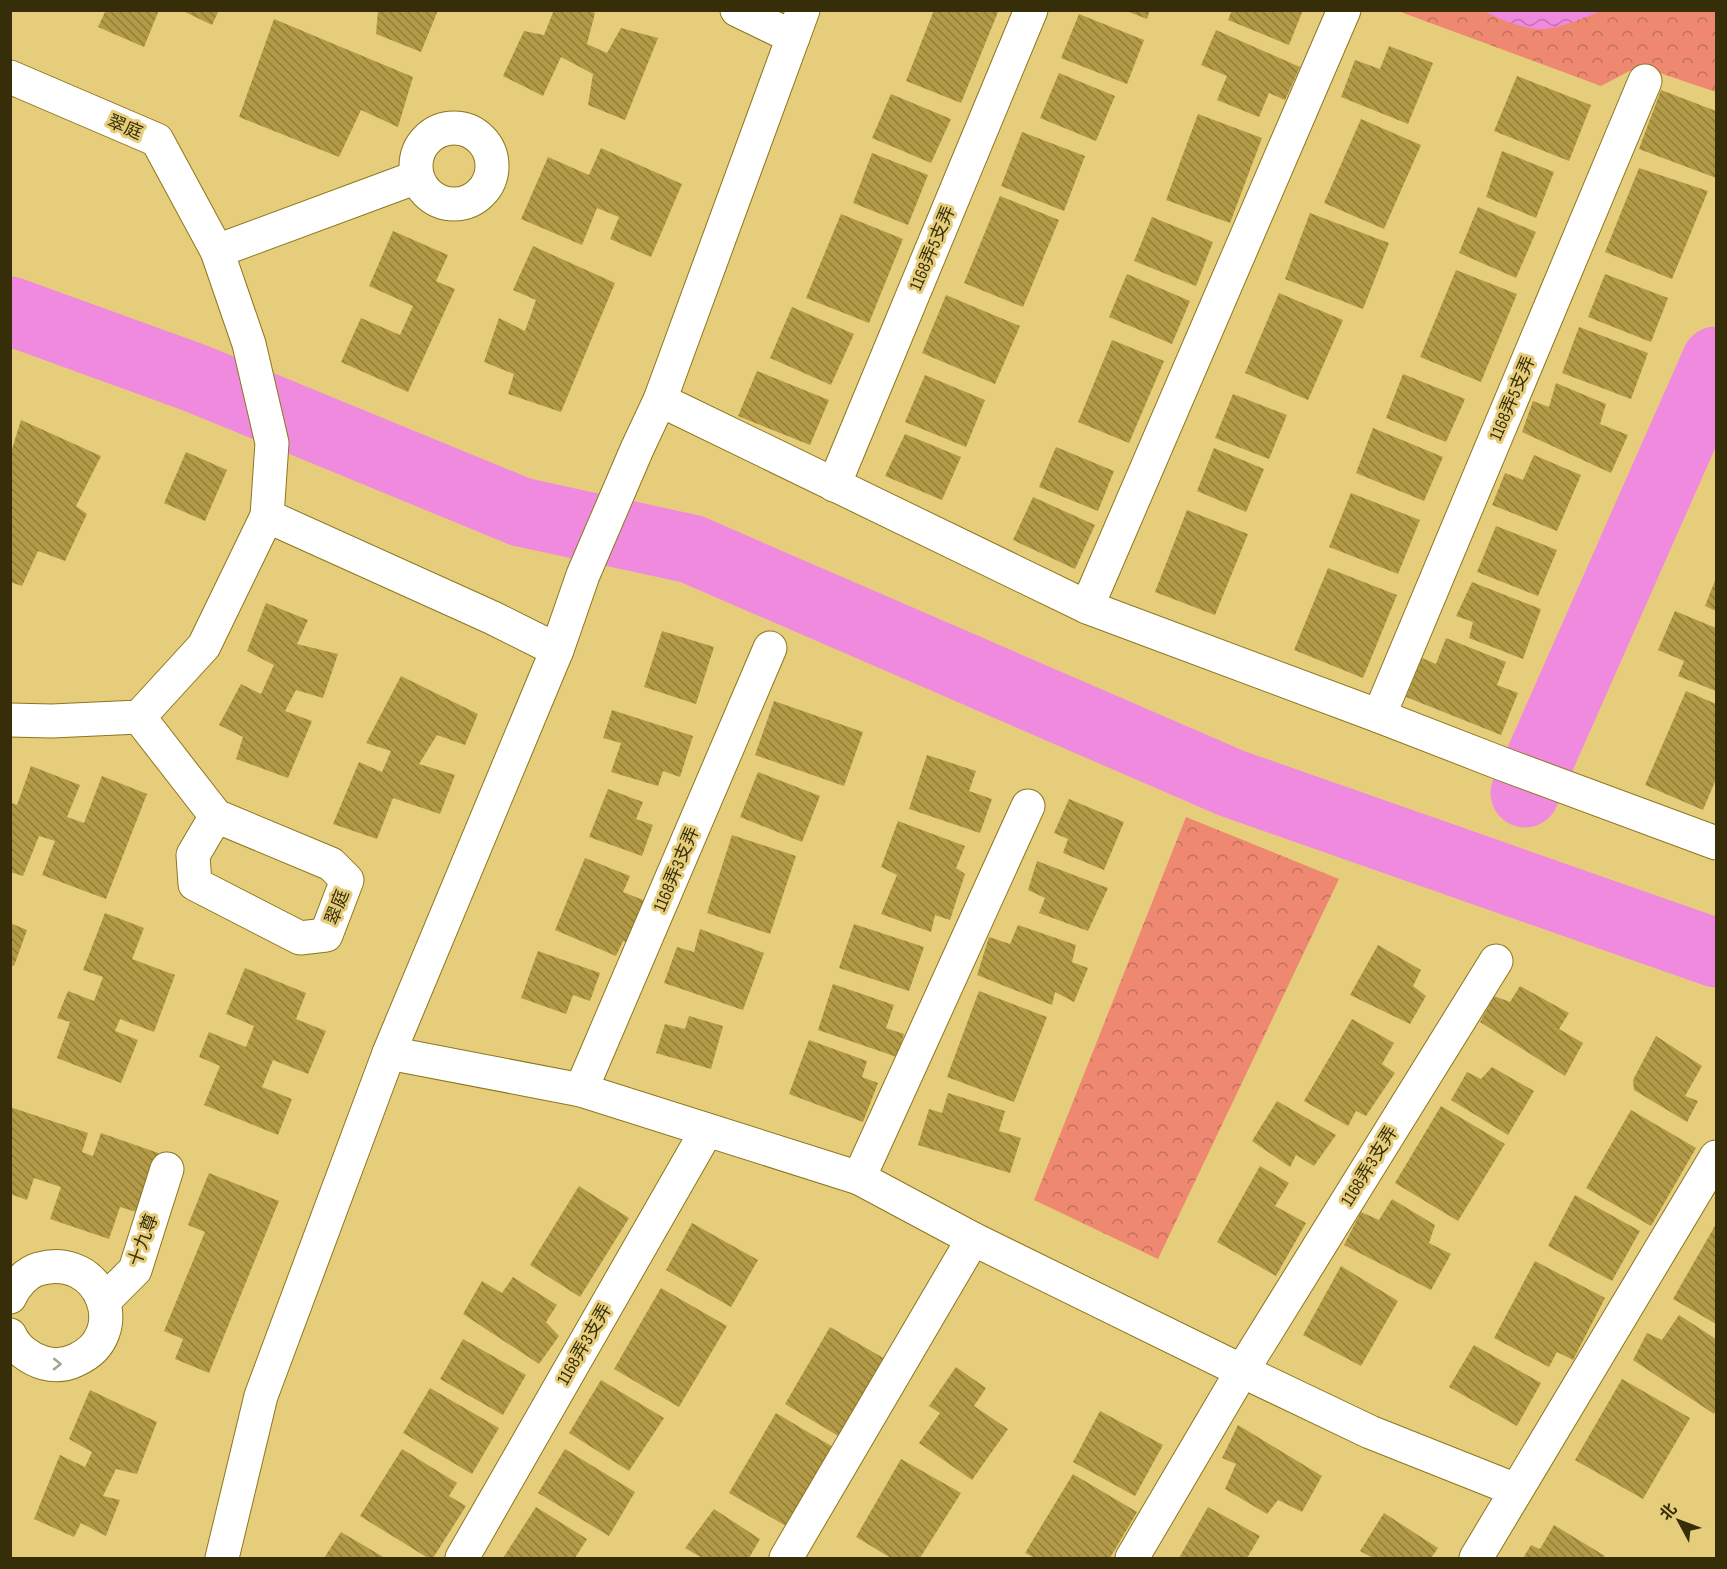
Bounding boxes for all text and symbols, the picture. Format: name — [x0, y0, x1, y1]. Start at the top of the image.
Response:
street label: 翠庭 — [104, 111, 145, 144]
street label: 1168弄5支弄 — [905, 203, 960, 294]
street label: 1168弄5支弄 — [1485, 353, 1540, 444]
street label: 1168弄3支弄 — [649, 824, 704, 915]
street label: 翠庭 — [321, 887, 354, 928]
street label: 1168弄3支弄 — [1337, 1123, 1402, 1210]
street label: 十九尊 — [124, 1211, 163, 1269]
street label: 1168弄3支弄 — [553, 1300, 616, 1388]
one-way arrow — [52, 1358, 61, 1370]
north arrow — [1649, 1491, 1709, 1551]
text: 北 — [1656, 1500, 1681, 1524]

